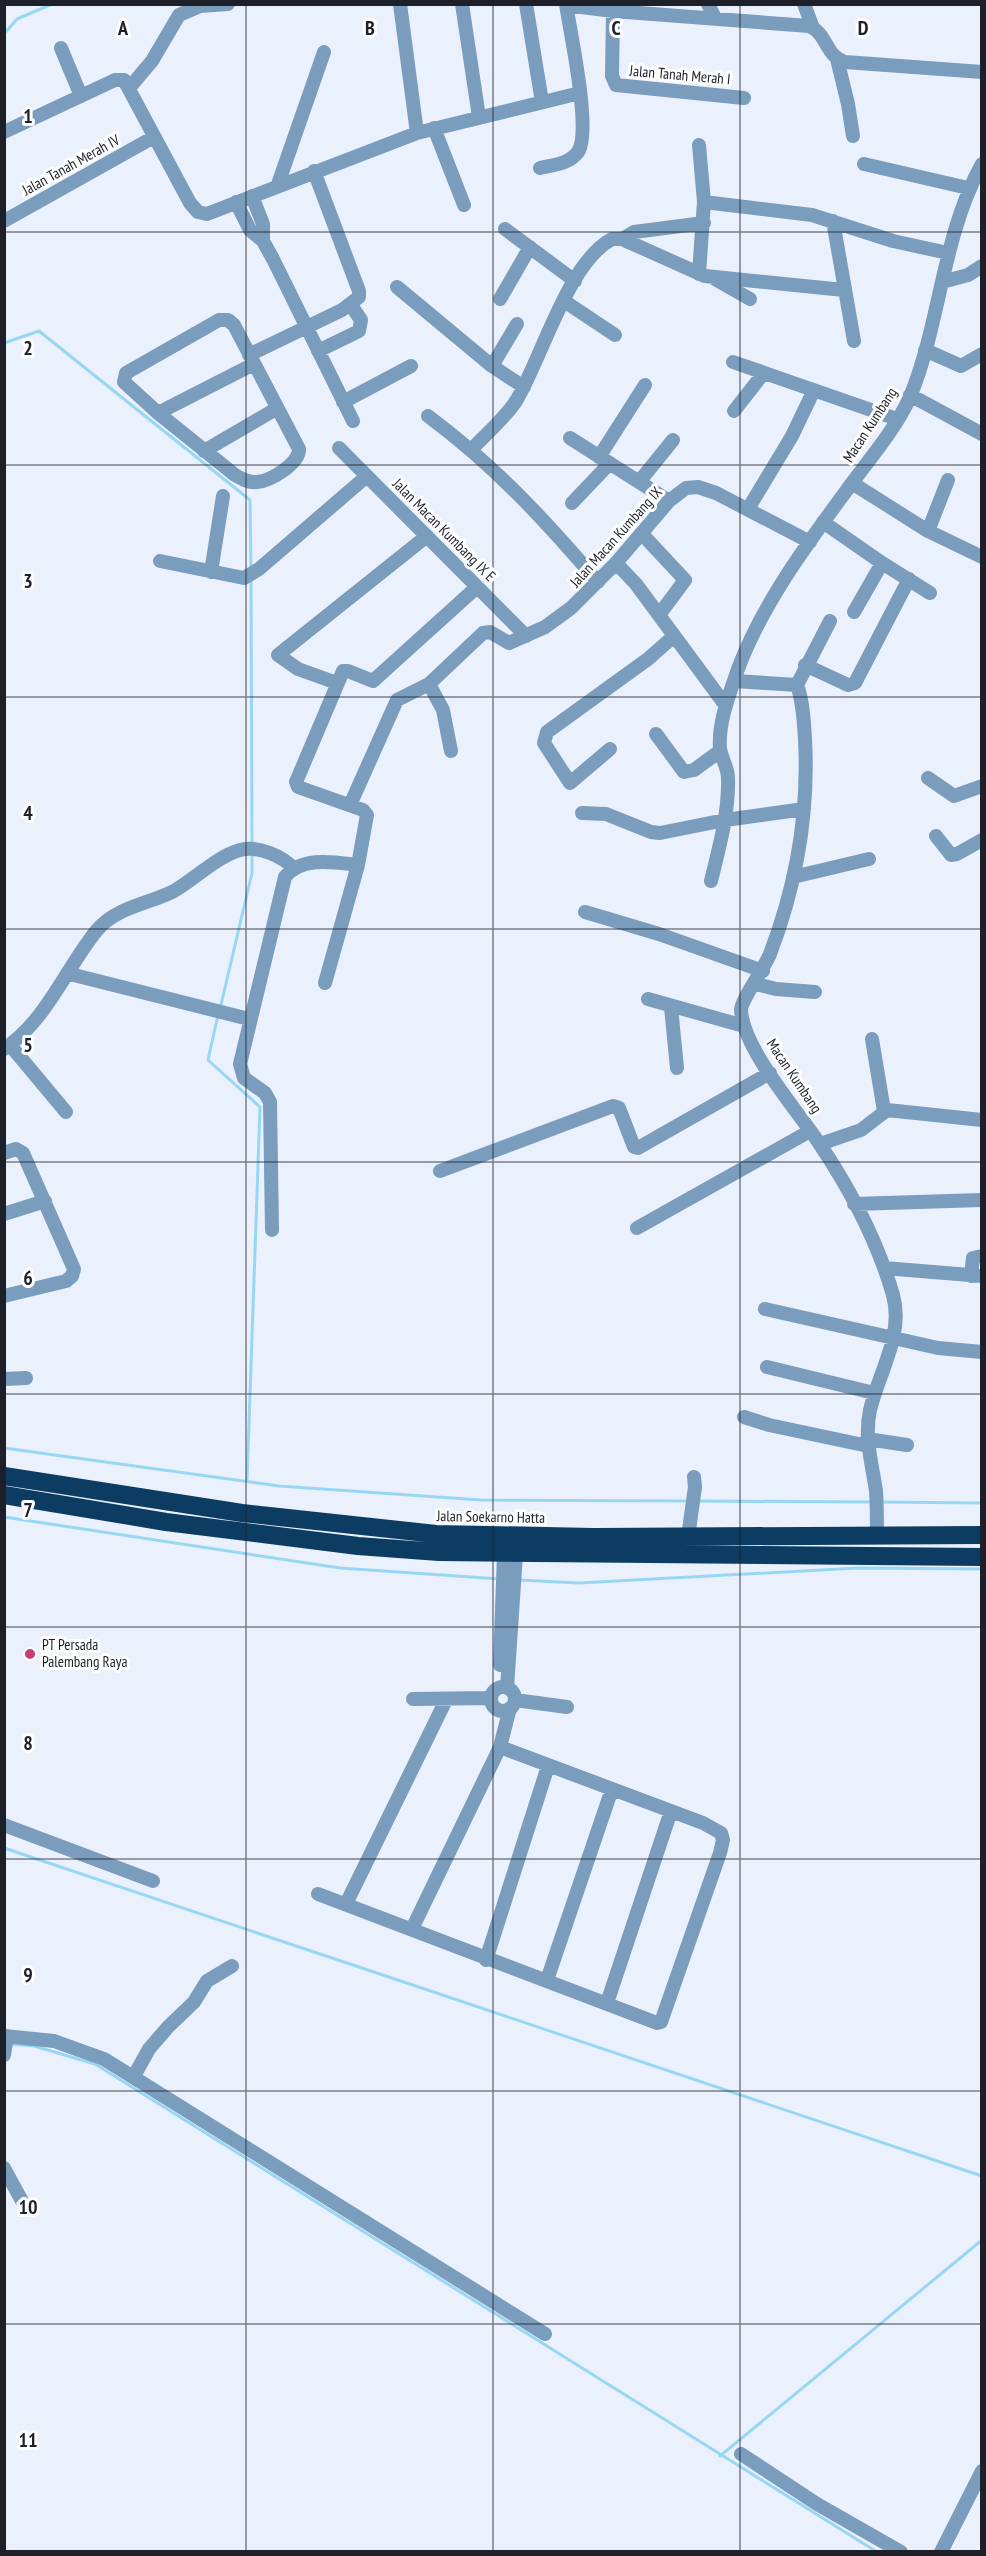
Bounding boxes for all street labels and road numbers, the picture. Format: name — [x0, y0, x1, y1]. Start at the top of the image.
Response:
street label: Jalan Tanah Merah I — [628, 61, 731, 88]
street label: Jalan Tanah Merah IV — [18, 130, 123, 200]
street label: Macan Kumbang — [838, 384, 901, 466]
street label: Jalan Macan Kumbang IX E — [388, 473, 500, 585]
street label: Jalan Macan Kumbang IX — [565, 482, 666, 592]
street label: Macan Kumbang — [763, 1035, 826, 1117]
street label: Jalan Soekarno Hatta — [436, 1506, 545, 1527]

